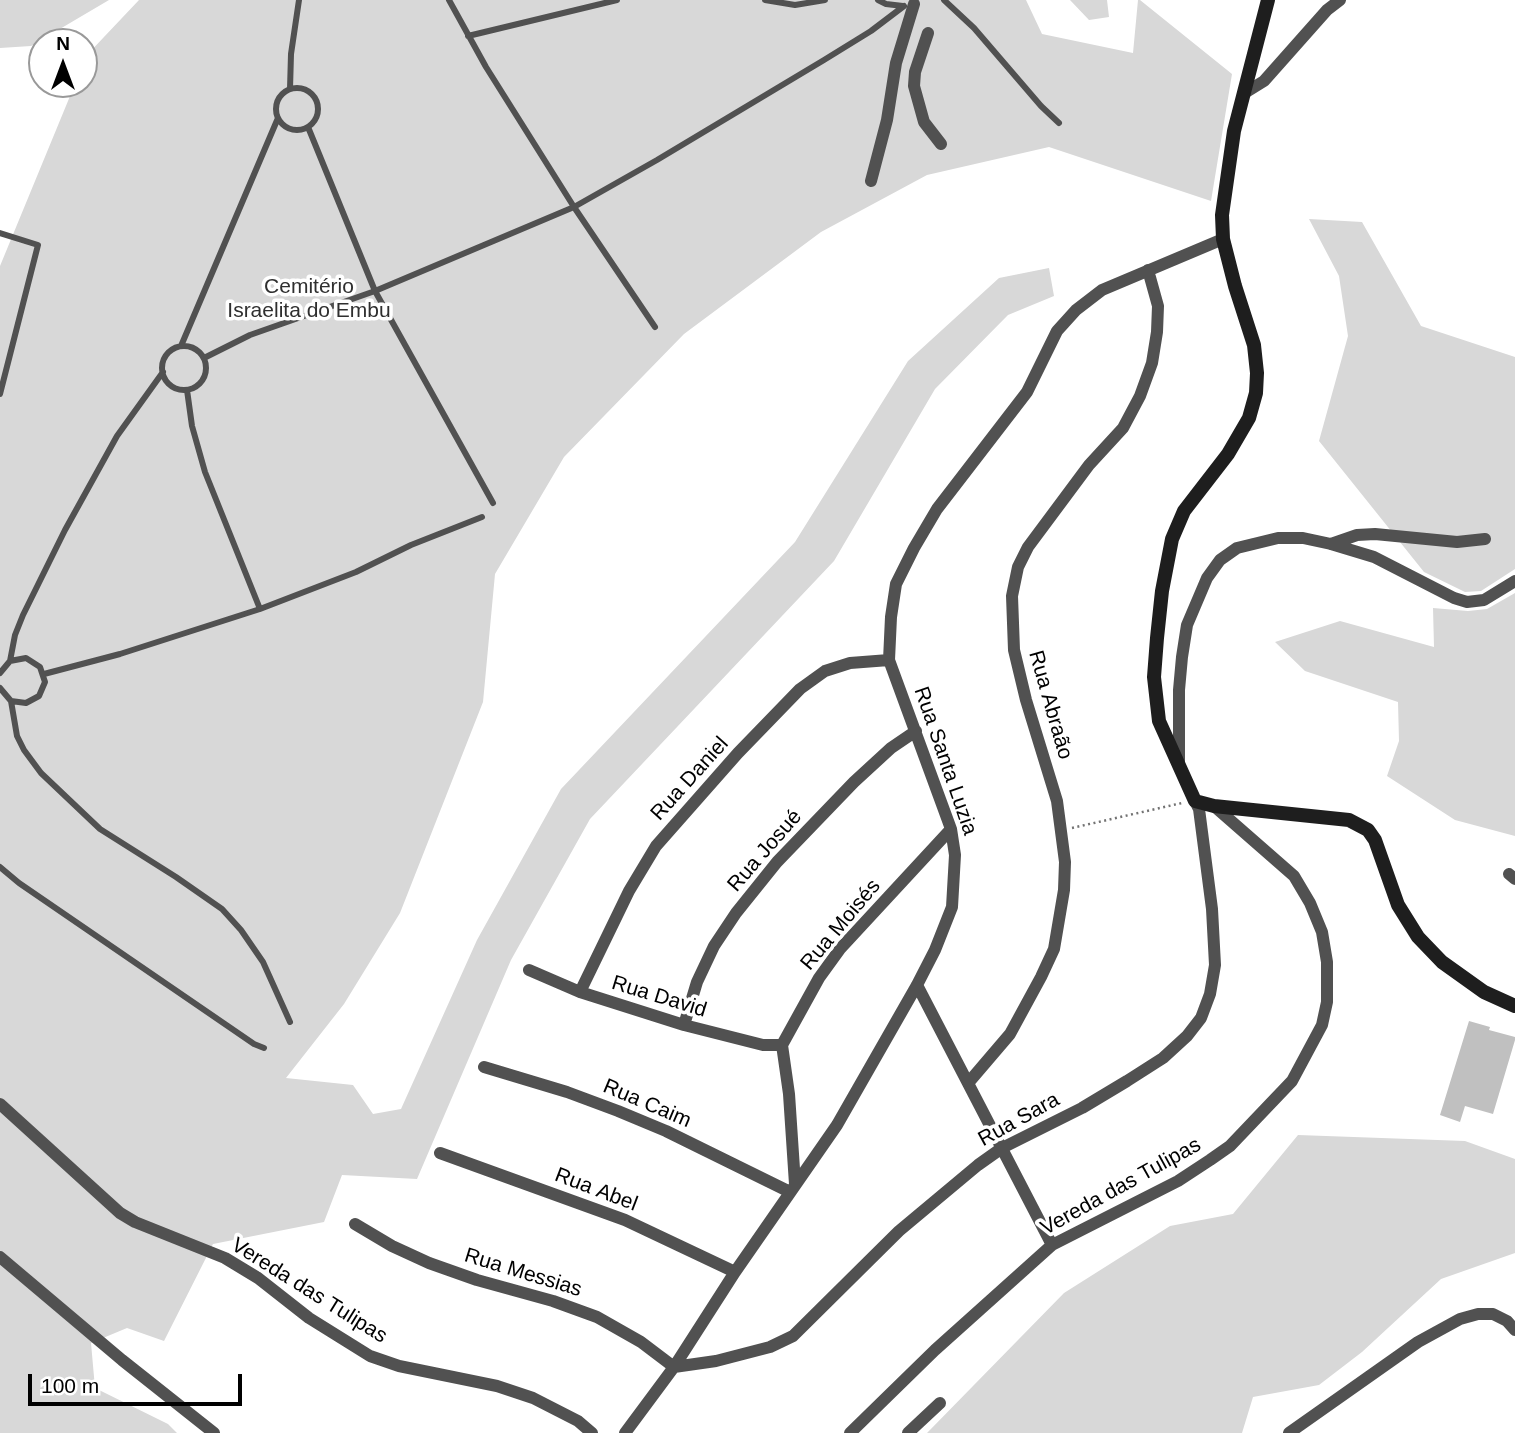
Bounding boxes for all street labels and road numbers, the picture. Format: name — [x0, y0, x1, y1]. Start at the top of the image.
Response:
street label: Rua Abraão — [1022, 648, 1078, 762]
street label: Rua Santa Luzia — [908, 683, 982, 839]
street label: Rua Daniel — [646, 732, 734, 826]
street label: Rua Josué — [723, 805, 807, 897]
street label: Rua Moisés — [796, 874, 886, 976]
street label: Rua David — [608, 971, 710, 1023]
street label: Rua Caim — [599, 1074, 695, 1134]
street label: Rua Sara — [974, 1087, 1064, 1153]
street label: Vereda das Tulipas — [1037, 1133, 1205, 1241]
street label: Rua Abel — [551, 1163, 641, 1217]
street label: Vereda das Tulipas — [226, 1233, 392, 1349]
street label: Rua Messias — [461, 1243, 585, 1303]

